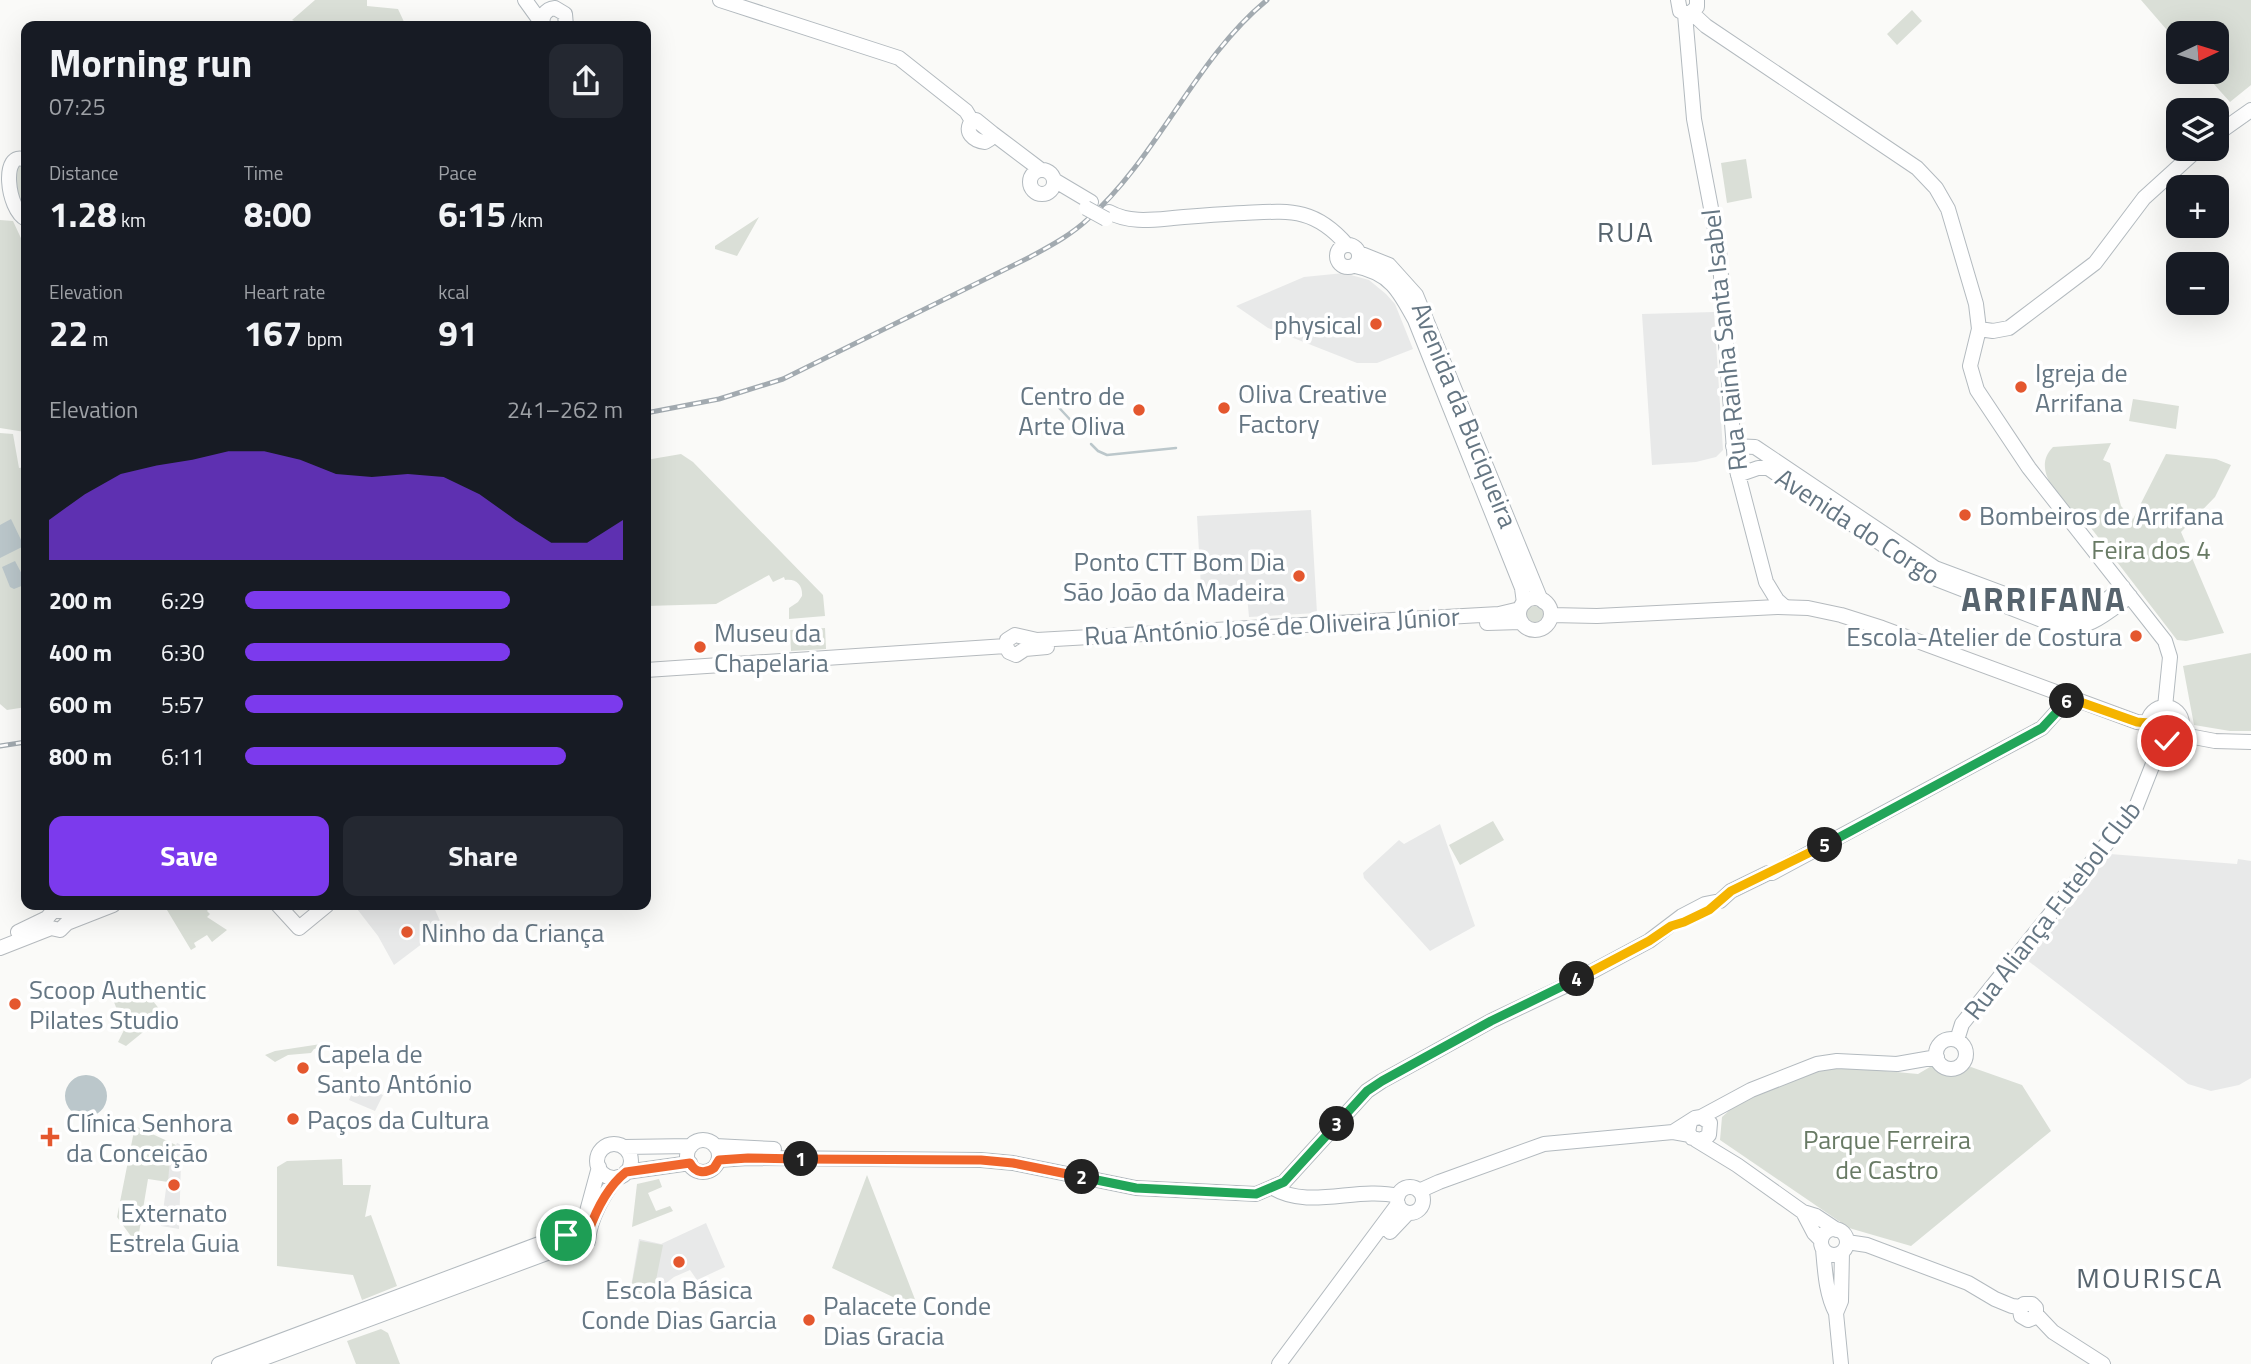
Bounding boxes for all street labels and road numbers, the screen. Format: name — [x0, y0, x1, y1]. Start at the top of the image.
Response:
street label: Rua Rainha Santa Isabel — [1691, 207, 1757, 473]
street label: Avenida da Buciqueira — [1402, 296, 1528, 534]
street label: Avenida do Corgo — [1768, 458, 1948, 594]
street label: Rua António José de Oliveira Júnior — [1083, 597, 1461, 655]
street label: Rua Aliança Futebol Club — [1954, 792, 2150, 1028]

